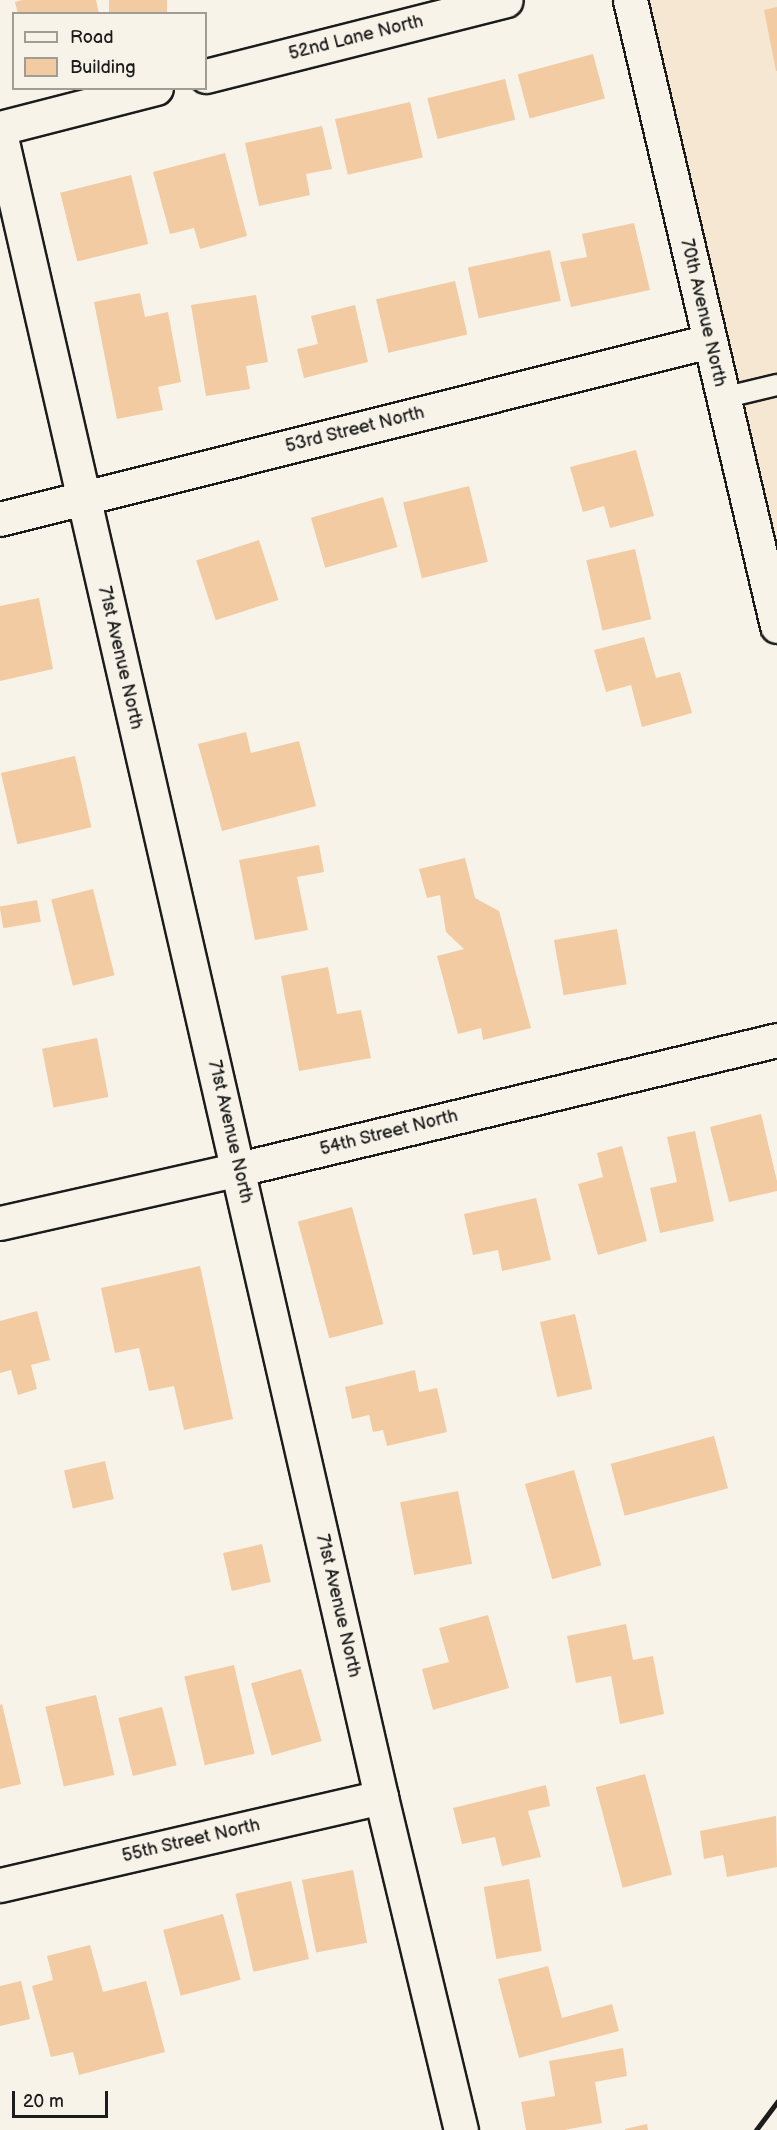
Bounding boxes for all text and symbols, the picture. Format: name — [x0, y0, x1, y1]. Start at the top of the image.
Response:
street label: 52nd Lane North — [286, 11, 426, 65]
legend — [12, 12, 207, 90]
text: Road — [70, 27, 114, 48]
text: Building — [70, 57, 136, 78]
street label: 70th Avenue North — [675, 237, 731, 389]
street label: 53rd Street North — [283, 402, 427, 458]
street label: 71st Avenue North — [93, 584, 147, 732]
street label: 71st Avenue North — [203, 1058, 257, 1206]
street label: 54th Street North — [318, 1105, 460, 1161]
street label: 71st Avenue North — [311, 1532, 365, 1680]
street label: 55th Street North — [120, 1815, 262, 1867]
scale bar — [15, 2079, 111, 2117]
text: 20 m — [23, 2091, 64, 2112]

